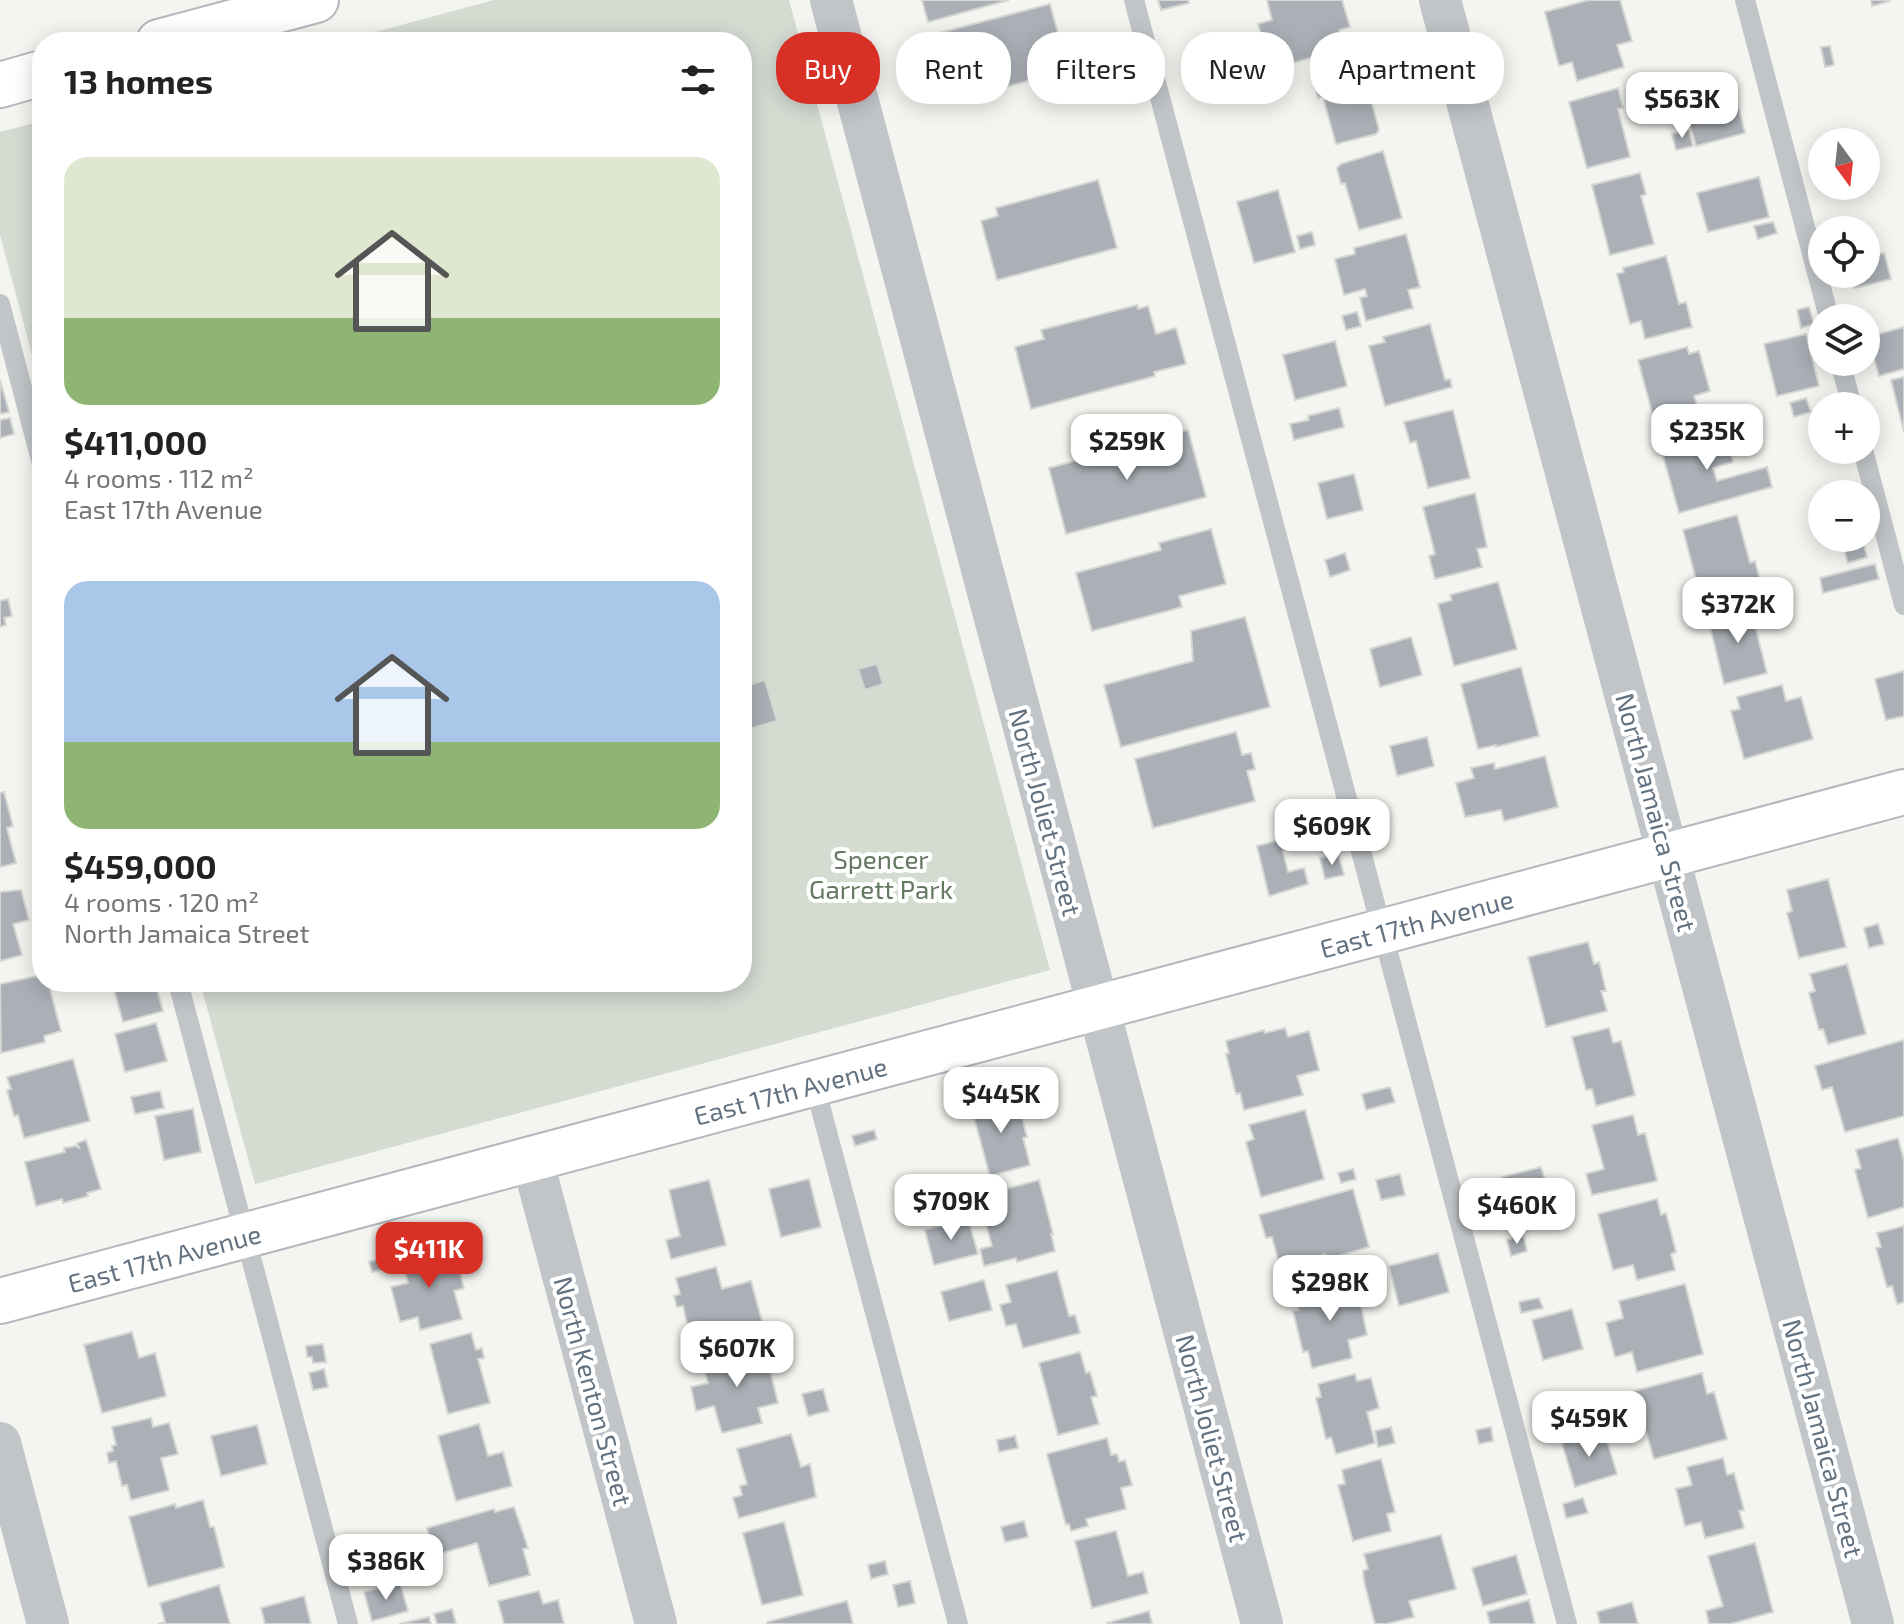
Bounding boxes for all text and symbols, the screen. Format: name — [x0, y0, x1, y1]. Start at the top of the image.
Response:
chip: Buy — [776, 32, 880, 104]
chip: Rent — [896, 32, 1011, 104]
chip: Filters — [1027, 32, 1165, 104]
chip: New — [1181, 32, 1294, 104]
chip: Apartment — [1310, 32, 1504, 104]
icon: filters — [676, 58, 720, 102]
text: 13 homes — [64, 60, 213, 101]
pin: $563K — [1626, 72, 1738, 140]
text: $563K — [1644, 82, 1720, 113]
north arrow — [1808, 128, 1880, 200]
map controls — [1808, 128, 1880, 552]
icon: home — [320, 209, 464, 353]
button: locate — [1808, 216, 1880, 288]
button: layers — [1808, 304, 1880, 376]
button: + — [1808, 392, 1880, 464]
pin: $235K — [1651, 404, 1763, 472]
pin: $259K — [1071, 414, 1183, 482]
text: $235K — [1669, 414, 1745, 445]
text: $411,000 — [64, 421, 207, 462]
text: $259K — [1089, 424, 1165, 455]
text: 4 rooms · 112 m² — [64, 462, 254, 493]
button: − — [1808, 480, 1880, 552]
text: East 17th Avenue — [64, 493, 263, 524]
pin: $372K — [1682, 577, 1794, 645]
text: $372K — [1700, 587, 1776, 618]
icon: home — [320, 633, 464, 777]
street label: North Jamaica Street — [1610, 689, 1704, 935]
street label: North Joliet Street — [1003, 705, 1089, 919]
pin: $609K — [1276, 799, 1388, 867]
text: $609K — [1293, 809, 1371, 840]
park label: Spencer Garrett Park — [809, 843, 953, 904]
text: $459,000 — [64, 845, 217, 886]
street label: East 17th Avenue — [1316, 882, 1516, 963]
text: 4 rooms · 120 m² — [64, 886, 259, 917]
text: North Jamaica Street — [64, 917, 309, 948]
street label: East 17th Avenue — [690, 1049, 890, 1130]
pin: $445K — [945, 1067, 1057, 1135]
text: $445K — [961, 1077, 1041, 1108]
pin: $709K — [895, 1174, 1007, 1242]
pin: $460K — [1461, 1178, 1573, 1246]
text: $709K — [912, 1184, 990, 1215]
text: $460K — [1477, 1188, 1557, 1219]
street label: East 17th Avenue — [64, 1216, 264, 1298]
pin: $411K — [373, 1222, 485, 1290]
text: $411K — [394, 1232, 464, 1263]
pin: $298K — [1274, 1255, 1386, 1323]
text: $298K — [1291, 1265, 1369, 1296]
street label: North Kenton Street — [548, 1273, 640, 1509]
street label: North Jamaica Street — [1777, 1315, 1871, 1561]
pin: $607K — [681, 1321, 793, 1389]
text: $607K — [698, 1331, 776, 1362]
street label: North Joliet Street — [1170, 1331, 1256, 1545]
pin: $459K — [1533, 1391, 1645, 1459]
text: $459K — [1550, 1401, 1628, 1432]
pin: $386K — [330, 1534, 442, 1602]
text: $386K — [347, 1544, 425, 1575]

